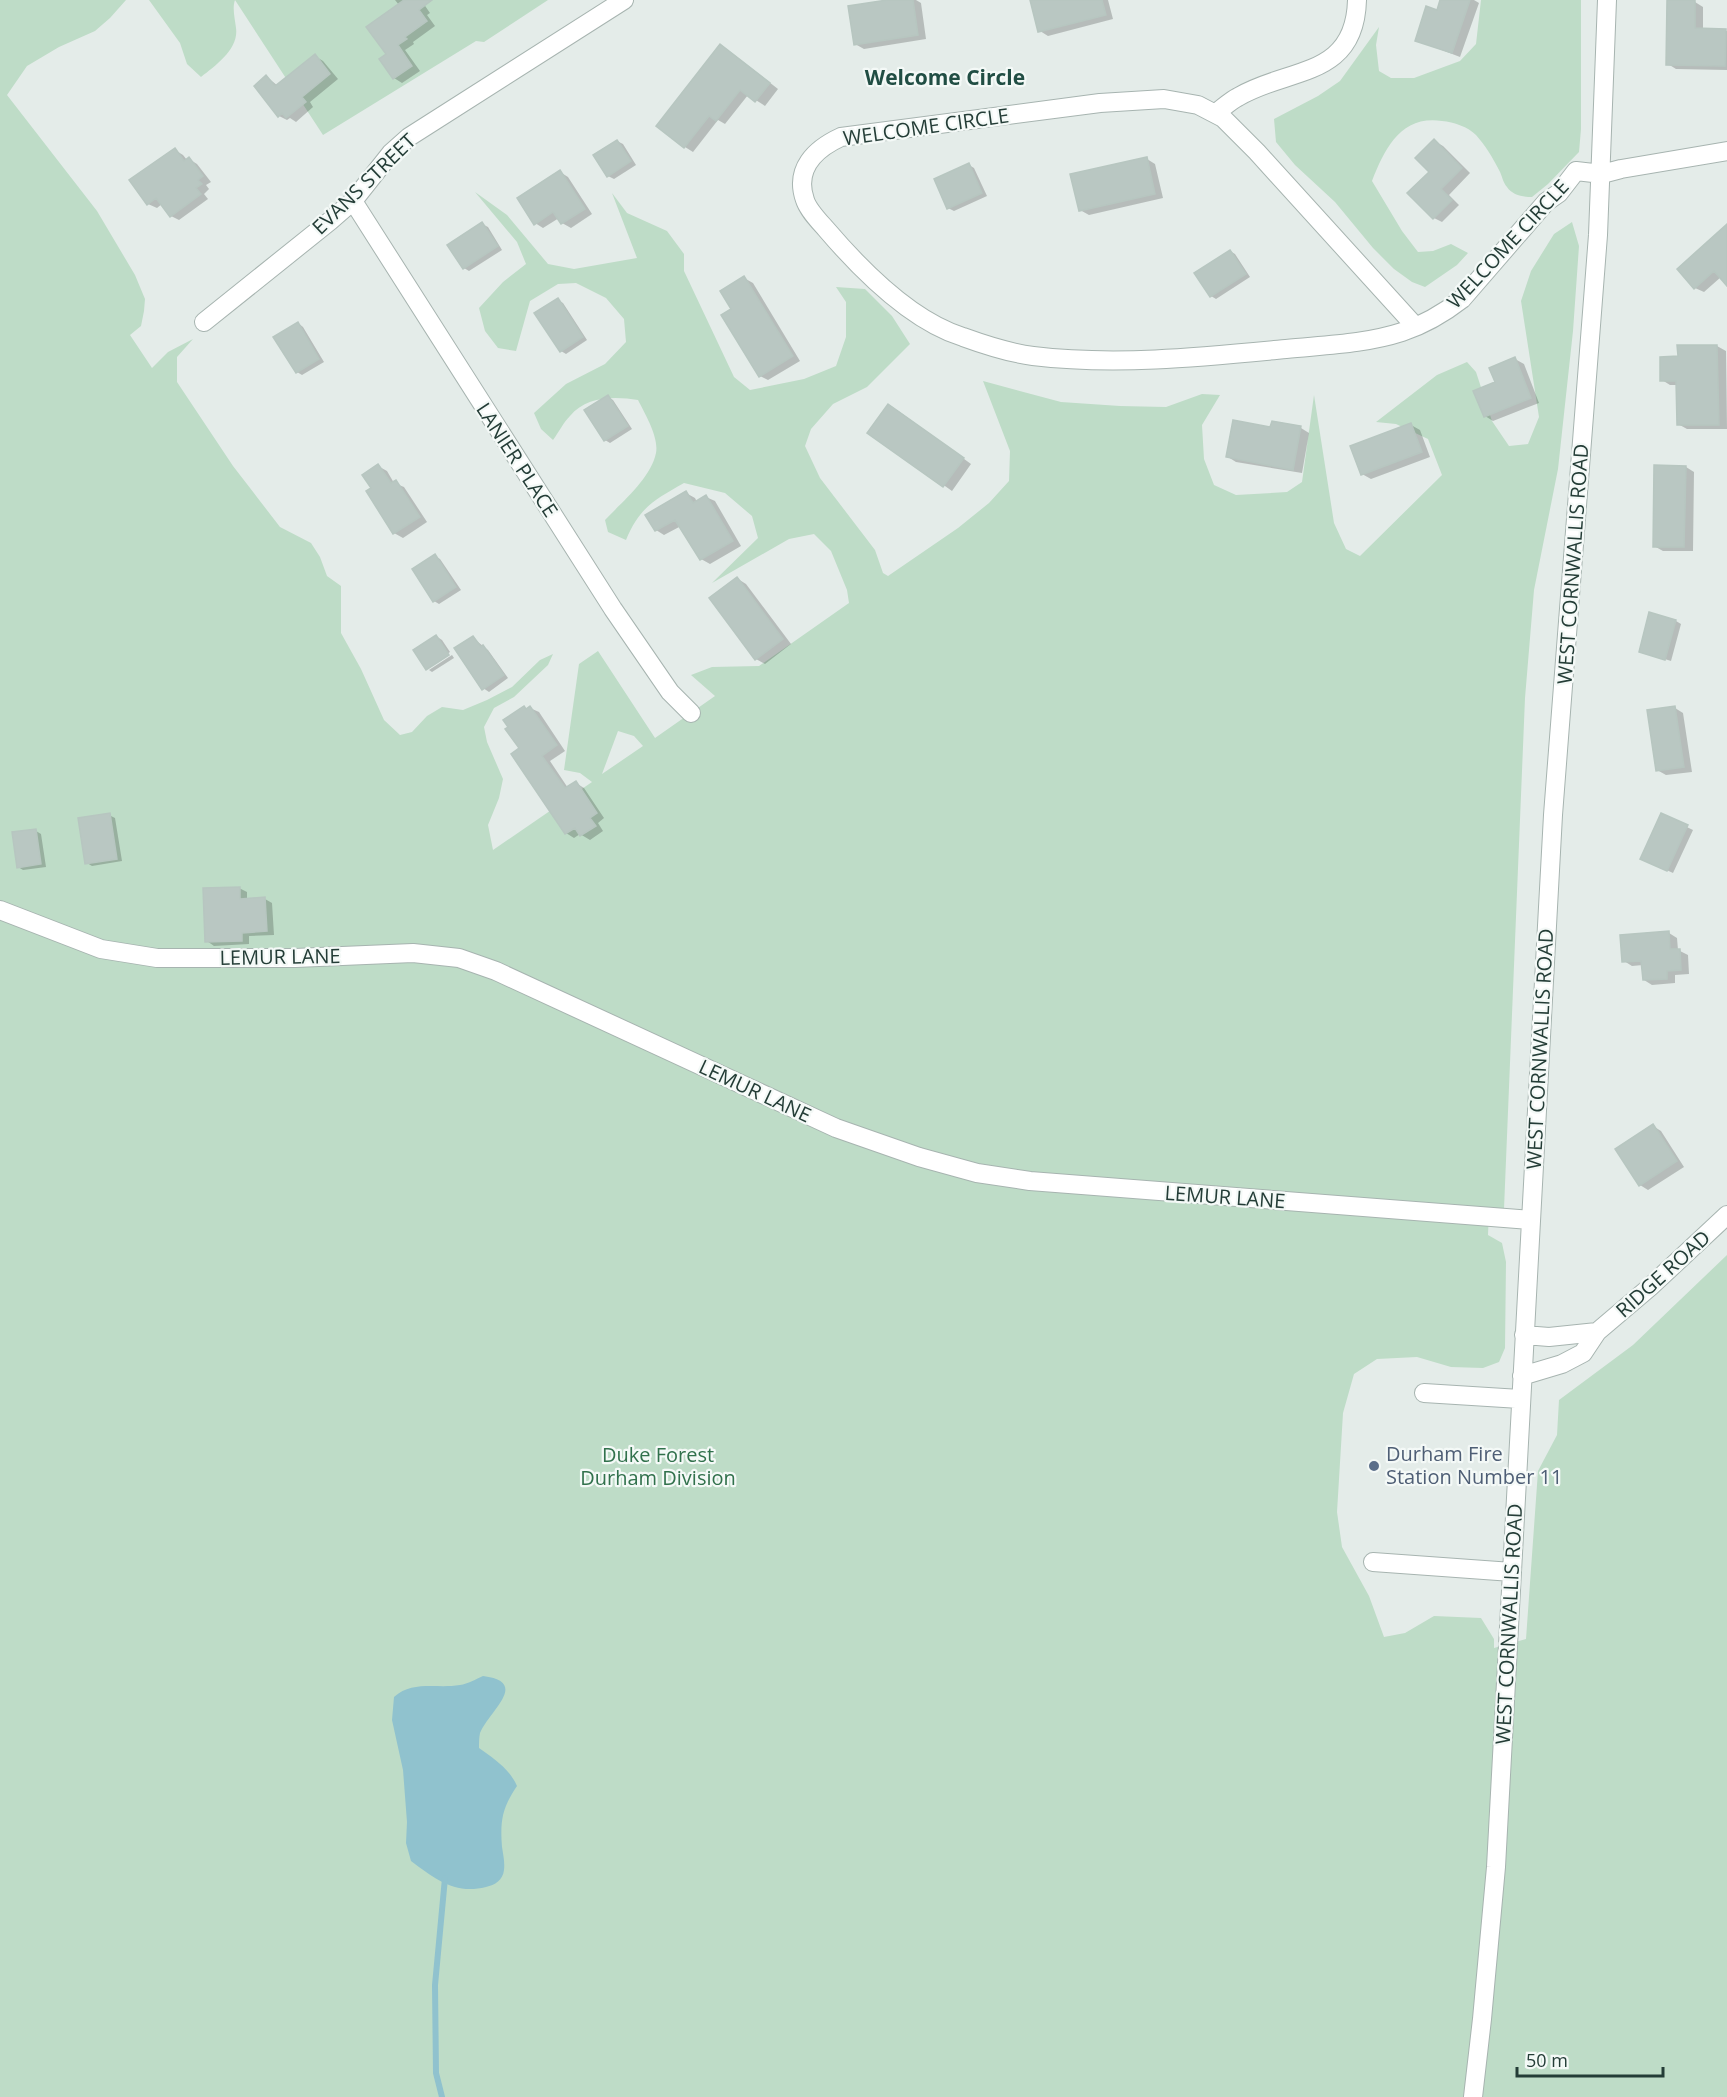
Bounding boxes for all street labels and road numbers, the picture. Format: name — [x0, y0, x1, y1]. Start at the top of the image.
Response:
street label: WELCOME CIRCLE — [841, 102, 1011, 152]
street label: EVANS STREET — [306, 127, 421, 240]
street label: WELCOME CIRCLE — [1441, 173, 1575, 314]
street label: LANIER PLACE — [470, 397, 564, 522]
street label: WEST CORNWALLIS ROAD — [1551, 443, 1594, 685]
street label: WEST CORNWALLIS ROAD — [1520, 928, 1559, 1170]
street label: LEMUR LANE — [219, 942, 341, 971]
street label: LEMUR LANE — [695, 1053, 816, 1128]
street label: LEMUR LANE — [1164, 1179, 1286, 1214]
street label: RIDGE ROAD — [1610, 1224, 1716, 1323]
street label: WEST CORNWALLIS ROAD — [1489, 1503, 1528, 1745]

